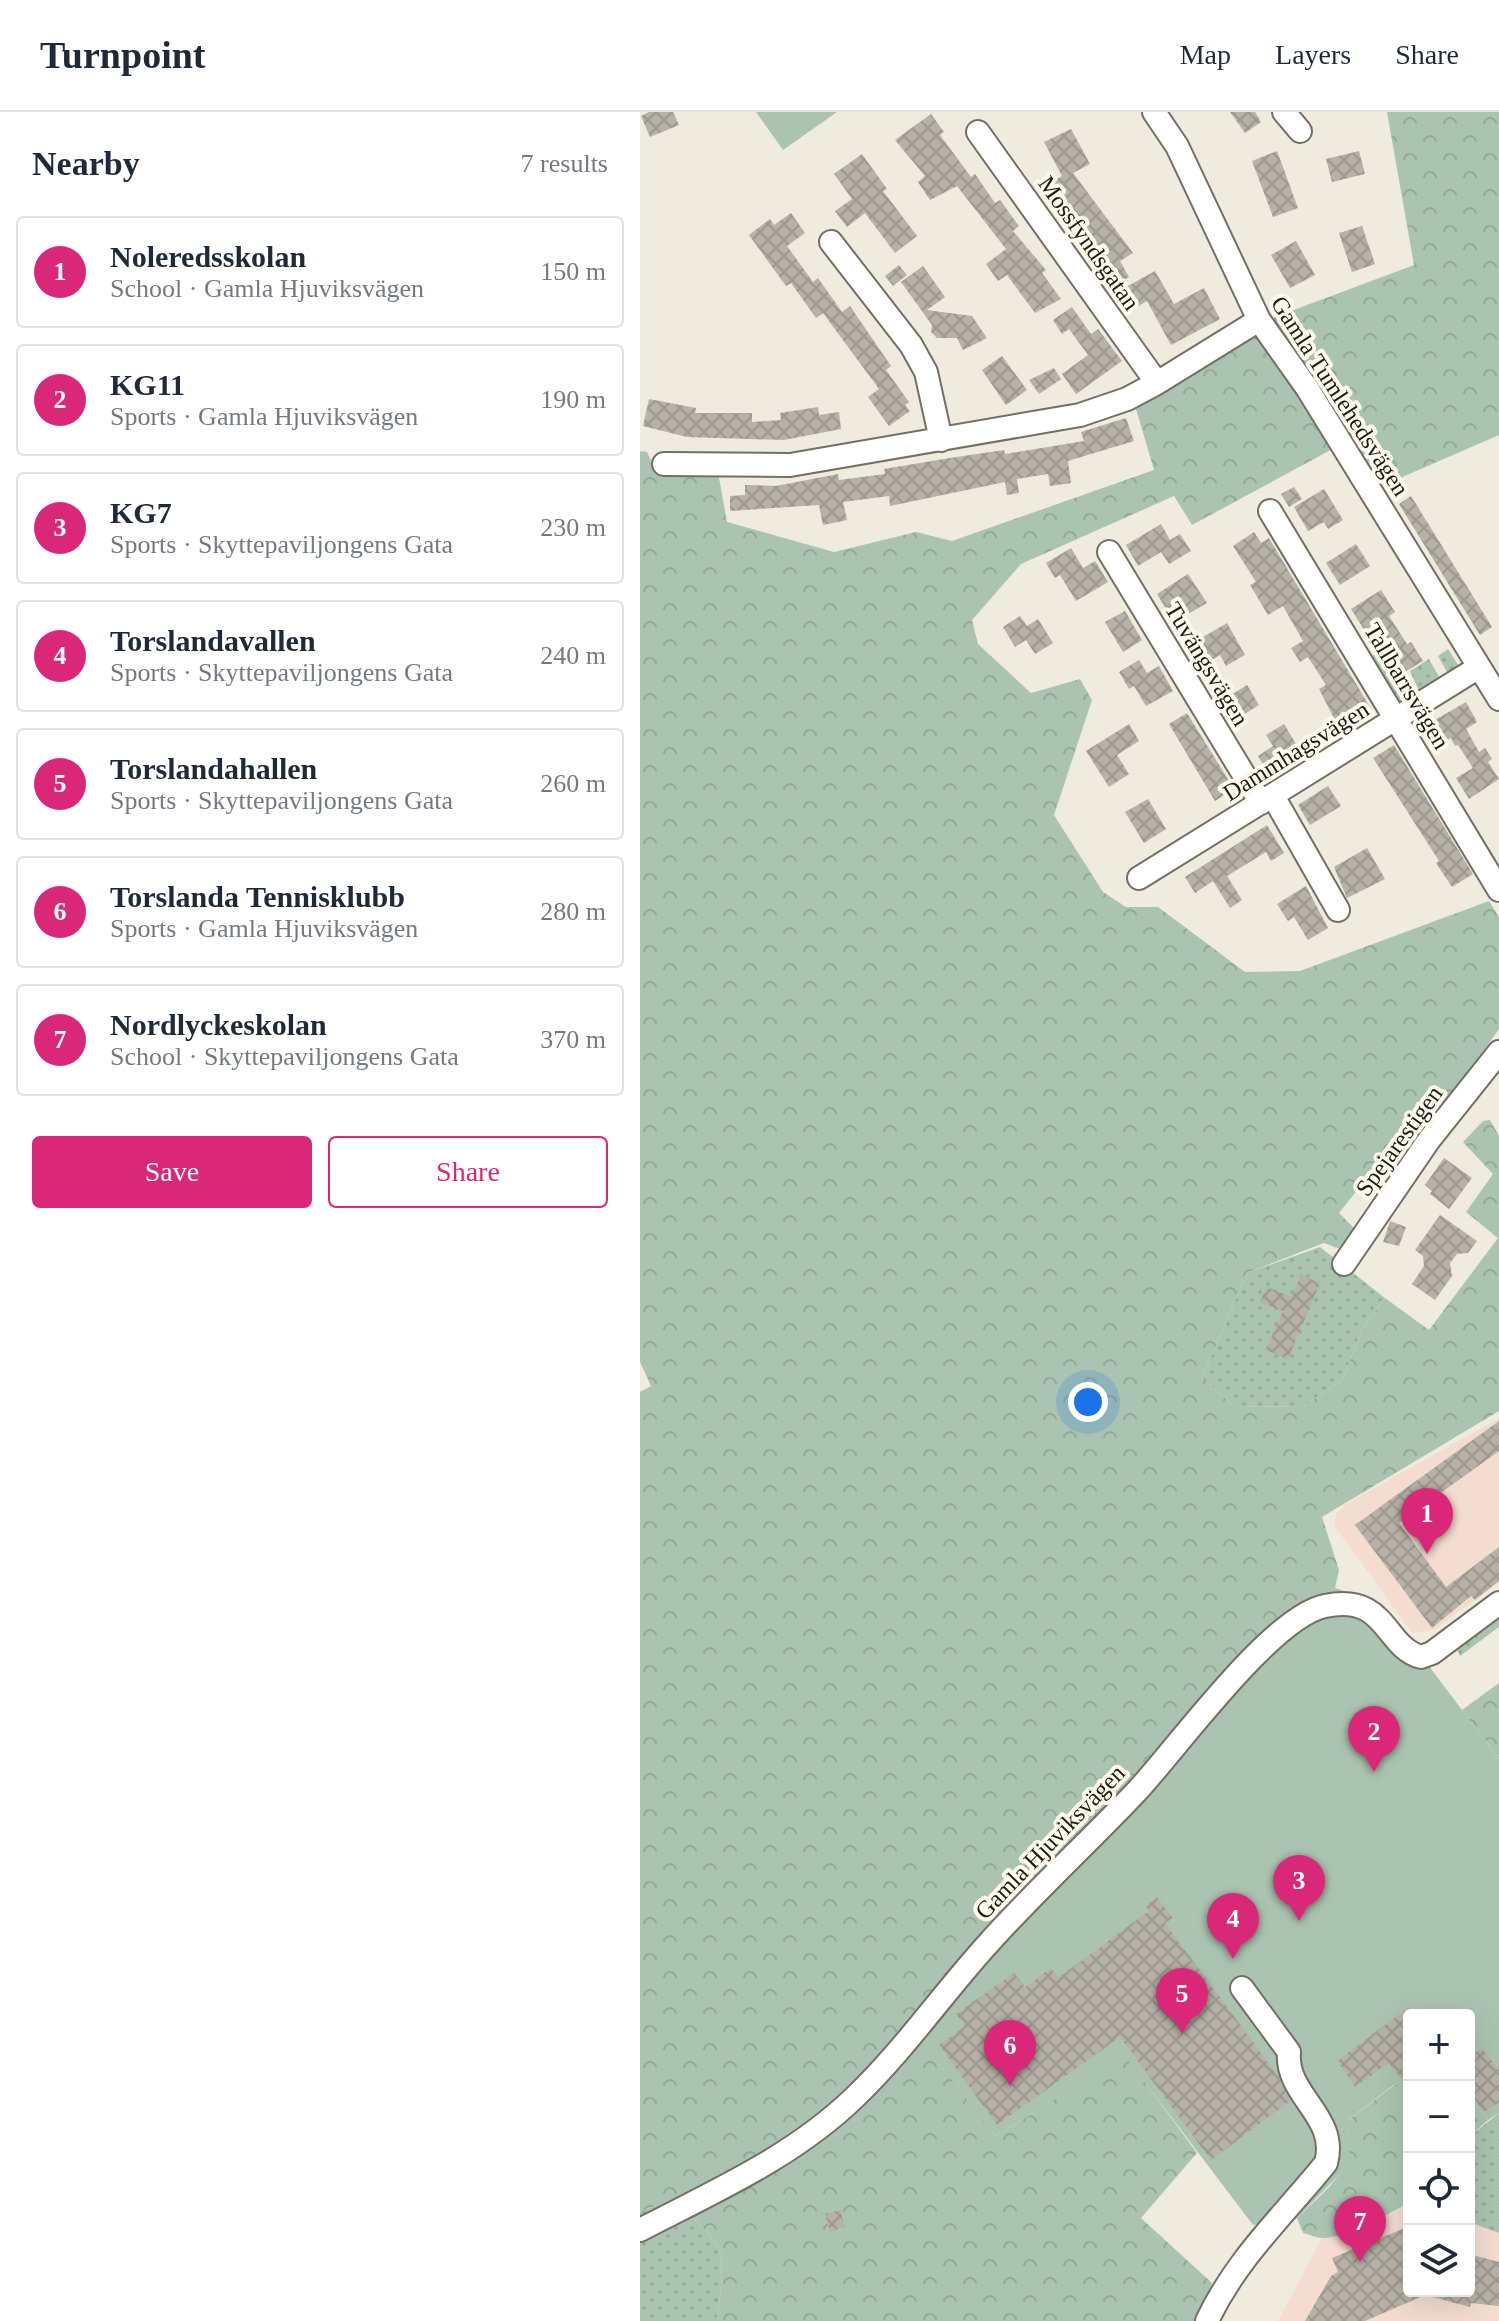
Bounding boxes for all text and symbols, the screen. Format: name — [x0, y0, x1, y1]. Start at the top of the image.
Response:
text: Turnpoint — [40, 34, 205, 76]
text: Map — [1180, 39, 1231, 70]
text: Layers — [1275, 39, 1351, 70]
text: Share — [1395, 39, 1459, 70]
text: Nearby — [32, 145, 140, 182]
text: 7 results — [521, 149, 608, 178]
street label: Mossfyndsgatan — [1033, 171, 1145, 315]
text: Noleredsskolan — [110, 240, 306, 273]
text: 1 — [54, 257, 67, 286]
text: 150 m — [540, 257, 606, 286]
text: School · Gamla Hjuviksvägen — [110, 274, 424, 303]
street label: Gamla Tumlehedsvägen — [1266, 291, 1414, 501]
text: KG11 — [110, 368, 185, 401]
text: 2 — [54, 385, 67, 414]
text: 190 m — [540, 385, 606, 414]
text: Sports · Gamla Hjuviksvägen — [110, 402, 418, 431]
text: KG7 — [110, 496, 172, 529]
text: 3 — [54, 513, 67, 542]
text: 230 m — [540, 513, 606, 542]
text: Sports · Skyttepaviljongens Gata — [110, 530, 453, 559]
street label: Tuvängsvägen — [1160, 598, 1254, 730]
street label: Tallbarrsvägen — [1359, 618, 1455, 754]
text: Torslandavallen — [110, 624, 316, 657]
text: 4 — [54, 641, 67, 670]
text: 240 m — [540, 641, 606, 670]
text: Sports · Skyttepaviljongens Gata — [110, 658, 453, 687]
street label: Dammhagsvägen — [1218, 696, 1374, 806]
text: Torslandahallen — [110, 752, 317, 785]
text: 5 — [54, 769, 67, 798]
text: 260 m — [540, 769, 606, 798]
text: Sports · Skyttepaviljongens Gata — [110, 786, 453, 815]
text: Torslanda Tennisklubb — [110, 880, 405, 913]
text: 6 — [54, 897, 67, 926]
text: 280 m — [540, 897, 606, 926]
text: Sports · Gamla Hjuviksvägen — [110, 914, 418, 943]
text: Nordlyckeskolan — [110, 1008, 327, 1041]
text: 7 — [54, 1025, 67, 1054]
text: 370 m — [540, 1025, 606, 1054]
text: School · Skyttepaviljongens Gata — [110, 1042, 459, 1071]
street label: Spejarestigen — [1350, 1081, 1448, 1201]
button: Save — [32, 1136, 312, 1208]
button: Share — [328, 1136, 608, 1208]
your location — [1068, 1382, 1108, 1422]
pin: 1 — [1401, 1488, 1453, 1554]
pin: 2 — [1348, 1706, 1400, 1772]
street label: Gamla Hjuviksvägen — [970, 1760, 1130, 1924]
pin: 3 — [1273, 1855, 1325, 1921]
pin: 4 — [1207, 1893, 1259, 1959]
pin: 5 — [1156, 1968, 1208, 2034]
map controls — [1403, 2009, 1475, 2297]
button: + — [1403, 2009, 1475, 2081]
pin: 6 — [984, 2020, 1036, 2086]
button: − — [1403, 2081, 1475, 2153]
button: locate — [1403, 2153, 1475, 2225]
pin: 7 — [1334, 2196, 1386, 2262]
button: layers — [1403, 2225, 1475, 2297]

